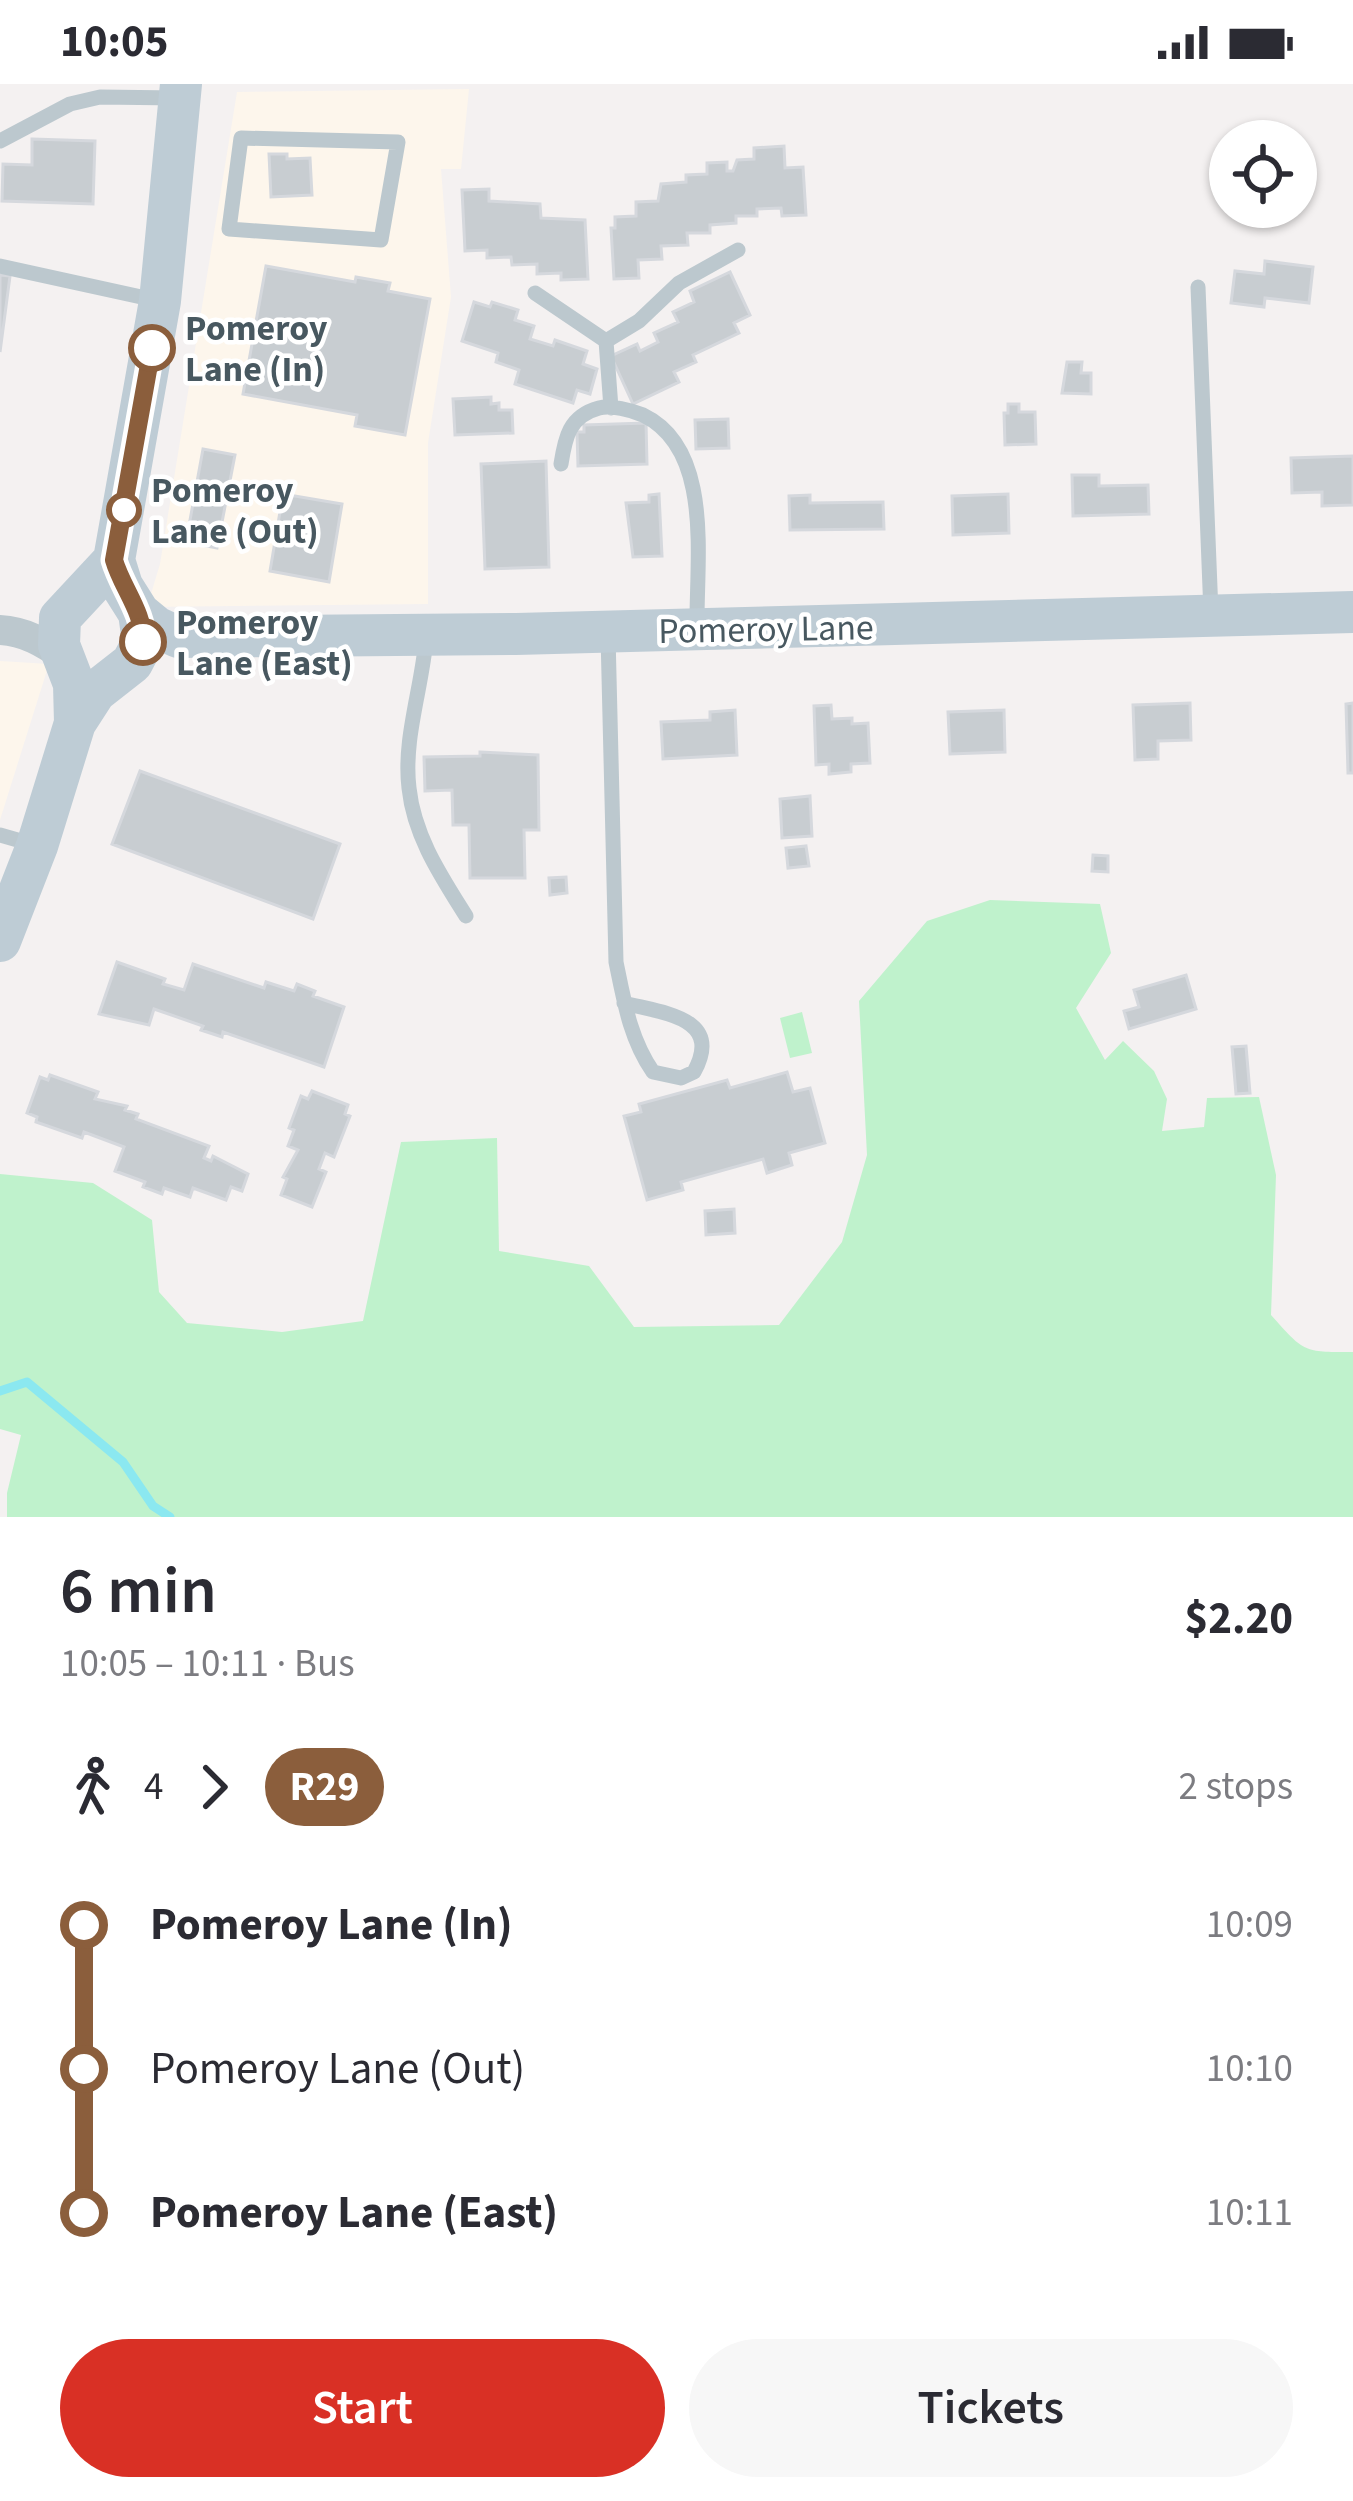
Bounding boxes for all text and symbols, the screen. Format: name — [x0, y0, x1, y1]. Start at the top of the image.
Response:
text: 10:05 — [60, 10, 169, 74]
map controls — [1209, 120, 1317, 228]
button: locate — [1209, 120, 1317, 228]
place label: Pomeroy Lane (In) — [185, 303, 328, 395]
marker: Pomeroy Lane (In) — [130, 326, 174, 370]
place label: Pomeroy Lane (Out) — [151, 465, 319, 557]
marker: Pomeroy Lane (Out) — [108, 494, 140, 526]
place label: Pomeroy Lane (East) — [176, 597, 353, 689]
street label: Pomeroy Lane — [658, 602, 874, 657]
marker: Pomeroy Lane (East) — [121, 620, 165, 664]
text: 6 min — [60, 1544, 217, 1638]
text: $2.20 — [1184, 1587, 1293, 1651]
text: 10:05 – 10:11 · Bus — [60, 1636, 355, 1692]
icon: walk — [60, 1754, 126, 1820]
icon: forward — [181, 1754, 247, 1820]
text: R29 — [289, 1757, 360, 1817]
text: 4 — [144, 1759, 163, 1815]
text: 2 stops — [1179, 1759, 1293, 1815]
text: Pomeroy Lane (In) — [150, 1893, 513, 1957]
text: 10:09 — [1206, 1897, 1293, 1953]
text: Pomeroy Lane (Out) — [150, 2037, 525, 2101]
text: 10:10 — [1206, 2041, 1293, 2097]
text: Pomeroy Lane (East) — [150, 2181, 558, 2245]
text: 10:11 — [1206, 2185, 1293, 2241]
button: Start — [60, 2339, 665, 2477]
button: Tickets — [689, 2339, 1293, 2477]

